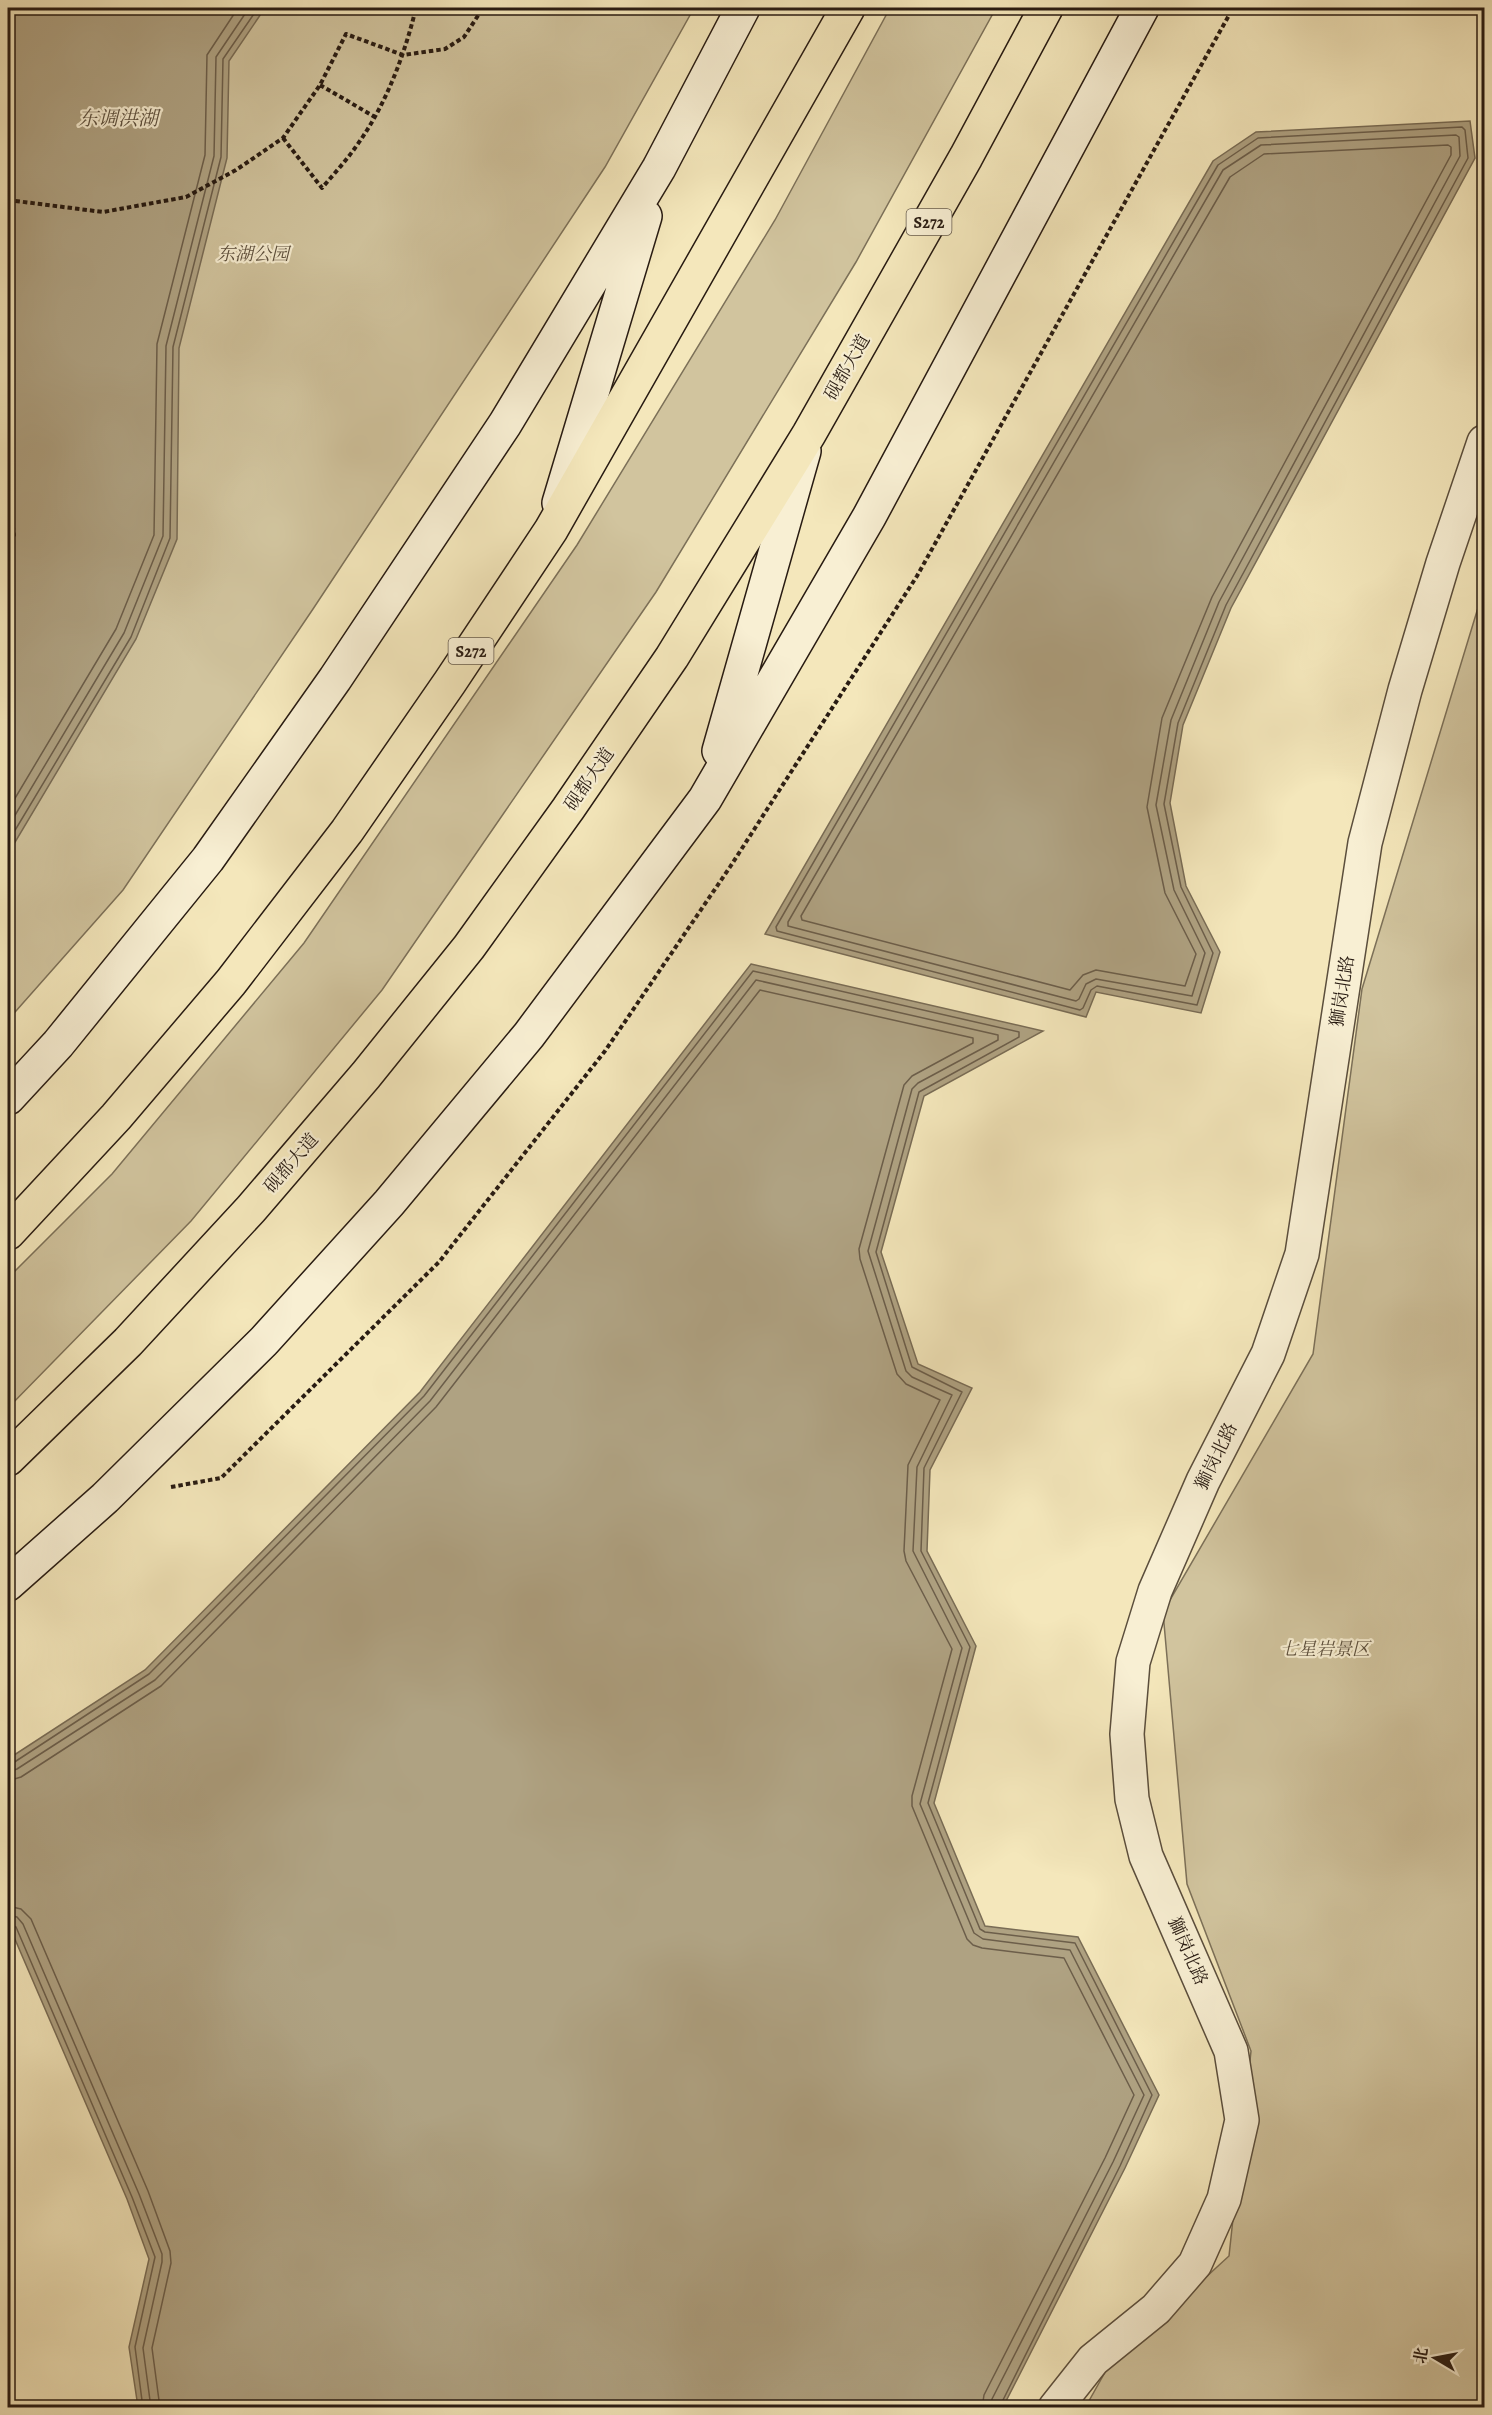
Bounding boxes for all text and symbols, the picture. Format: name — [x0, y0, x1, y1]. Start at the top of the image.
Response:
water label: 东调洪湖 — [78, 105, 161, 132]
road number: S272 — [906, 209, 952, 235]
park label: 东湖公园 — [217, 242, 292, 266]
street label: 砚都大道 — [819, 330, 875, 404]
road number: S272 — [448, 638, 494, 664]
street label: 砚都大道 — [559, 743, 619, 815]
street label: 獅岗北路 — [1325, 954, 1359, 1028]
street label: 砚都大道 — [258, 1128, 324, 1198]
street label: 獅岗北路 — [1189, 1418, 1243, 1494]
park label: 七星岩景区 — [1280, 1637, 1372, 1661]
street label: 獅岗北路 — [1162, 1913, 1214, 1989]
north arrow — [1405, 2328, 1465, 2388]
text: 北 — [1409, 2346, 1433, 2365]

